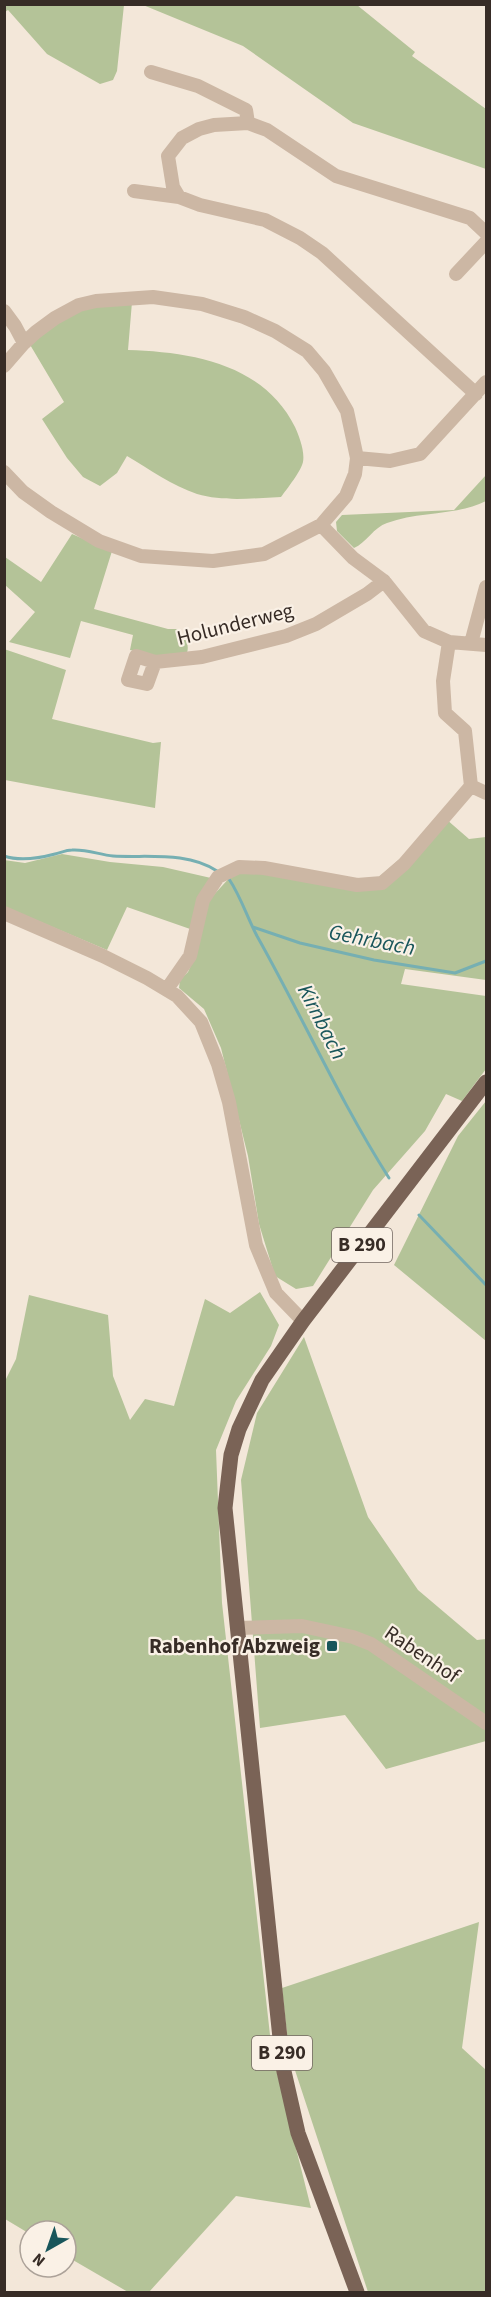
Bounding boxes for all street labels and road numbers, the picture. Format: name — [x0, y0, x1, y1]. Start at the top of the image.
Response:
street label: Holunderweg — [174, 595, 297, 653]
road number: B 290 — [332, 1228, 392, 1262]
street label: Rabenhof — [378, 1618, 466, 1691]
road number: B 290 — [252, 2036, 312, 2070]

